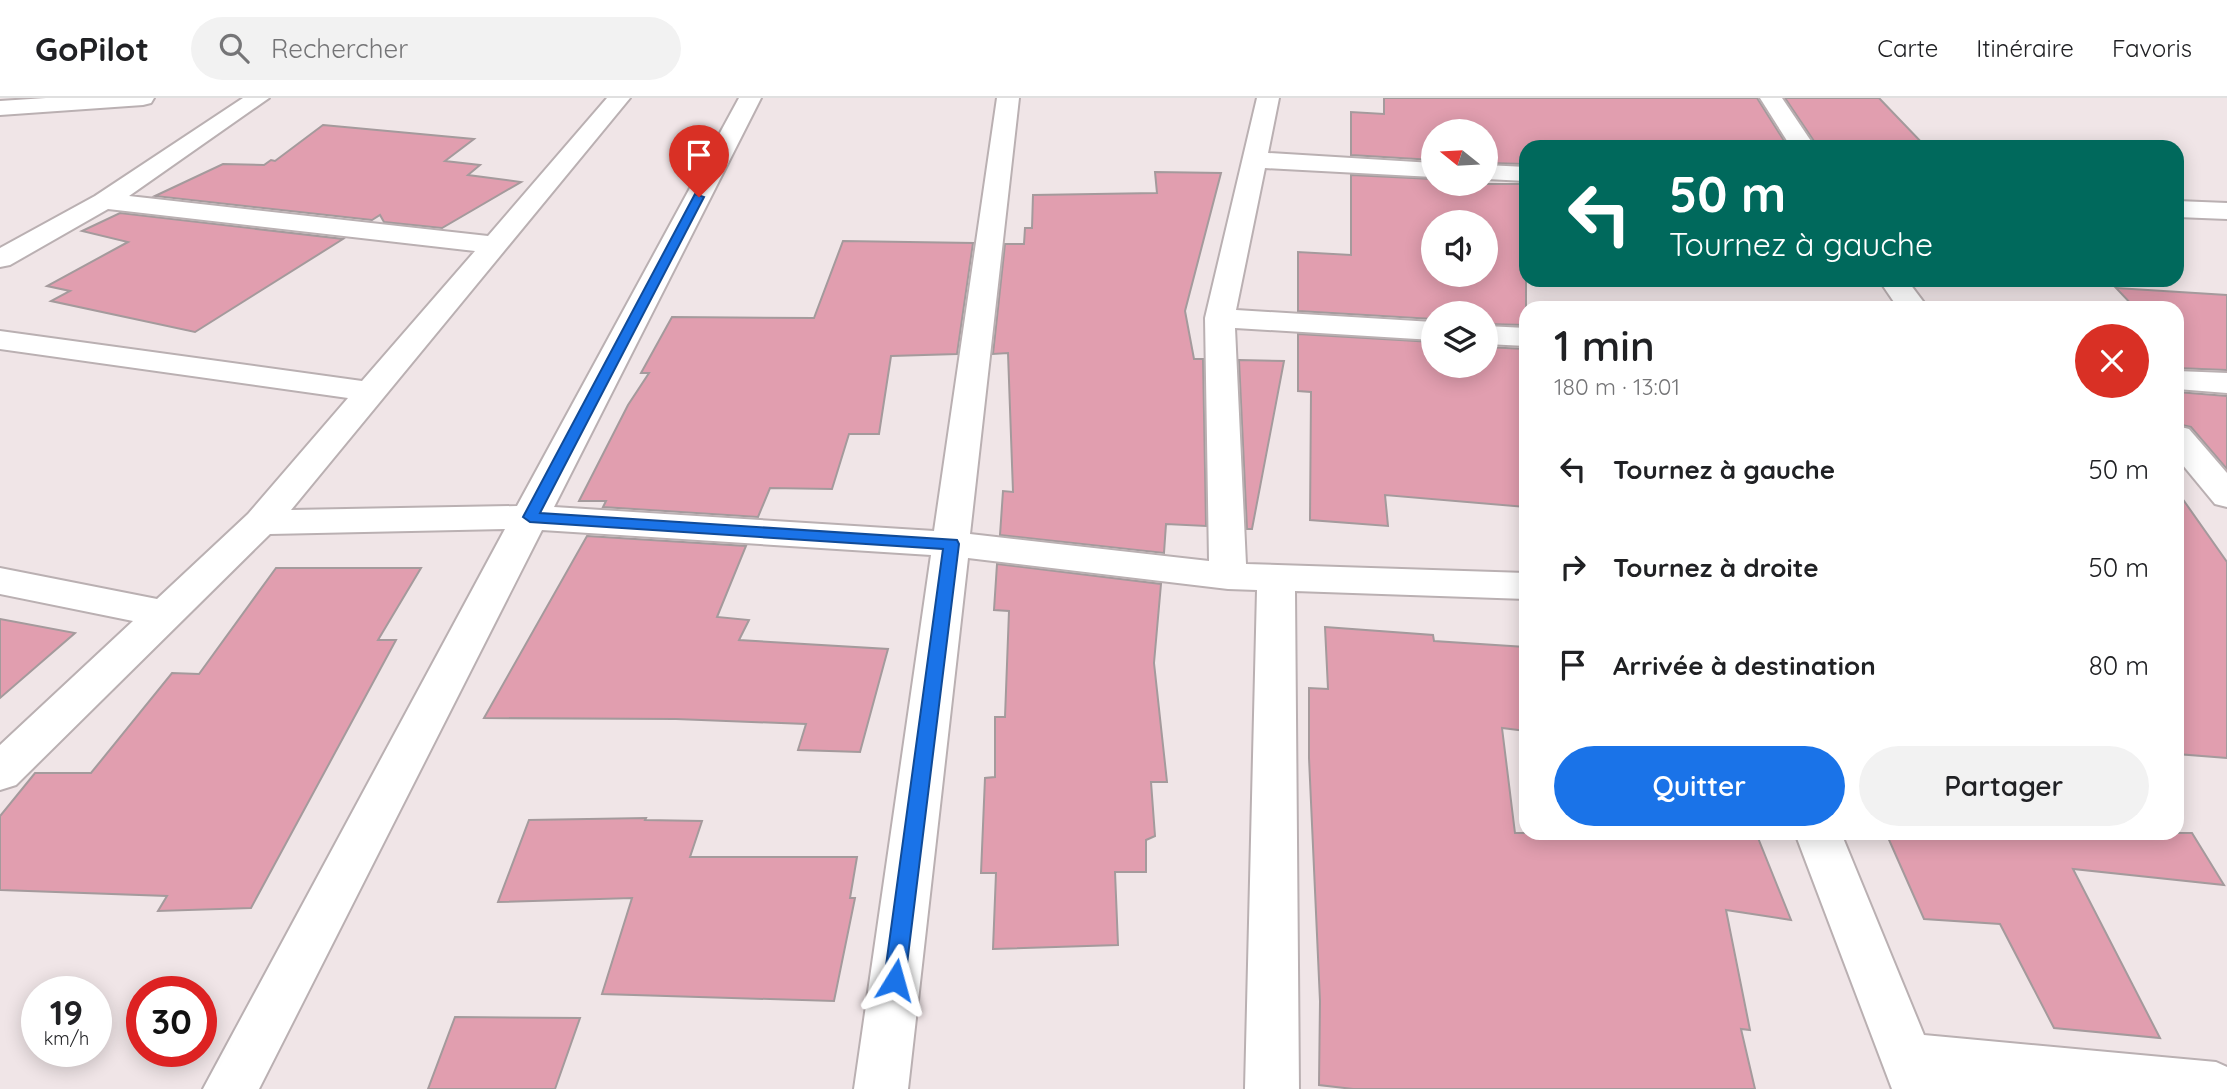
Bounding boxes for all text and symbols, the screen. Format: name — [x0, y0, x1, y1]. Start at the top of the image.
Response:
search box — [191, 17, 681, 80]
text: GoPilot — [35, 28, 149, 69]
icon: search — [215, 29, 253, 67]
text: Rechercher — [271, 32, 408, 65]
text: Carte — [1877, 33, 1938, 63]
text: Itinéraire — [1976, 33, 2074, 63]
text: Favoris — [2112, 33, 2192, 63]
north arrow — [1421, 119, 1498, 196]
map controls — [1421, 119, 1498, 378]
pin — [669, 125, 729, 197]
icon: arrive — [680, 136, 718, 174]
text: 50 m — [1669, 163, 1786, 224]
icon: left — [1554, 168, 1645, 259]
button: sound — [1421, 210, 1498, 287]
text: Tournez à gauche — [1669, 224, 1933, 264]
button: layers — [1421, 301, 1498, 378]
text: 1 min — [1554, 319, 1655, 372]
button: close — [2075, 324, 2149, 398]
text: 180 m · 13:01 — [1554, 372, 1680, 401]
icon: left — [1554, 450, 1592, 488]
text: Tournez à gauche — [1613, 453, 1835, 486]
text: 50 m — [2089, 453, 2149, 486]
icon: right — [1554, 548, 1592, 586]
text: Tournez à droite — [1613, 551, 1818, 584]
text: 50 m — [2089, 551, 2149, 584]
icon: arrive — [1554, 646, 1592, 684]
text: Arrivée à destination — [1613, 649, 1876, 682]
text: 80 m — [2089, 649, 2149, 682]
button: Quitter — [1554, 746, 1845, 826]
button: Partager — [1859, 746, 2149, 826]
position arrow — [858, 943, 932, 1017]
speed limit sign: 30 — [126, 976, 217, 1067]
text: 19 — [50, 990, 83, 1034]
text: km/h — [44, 1027, 89, 1050]

